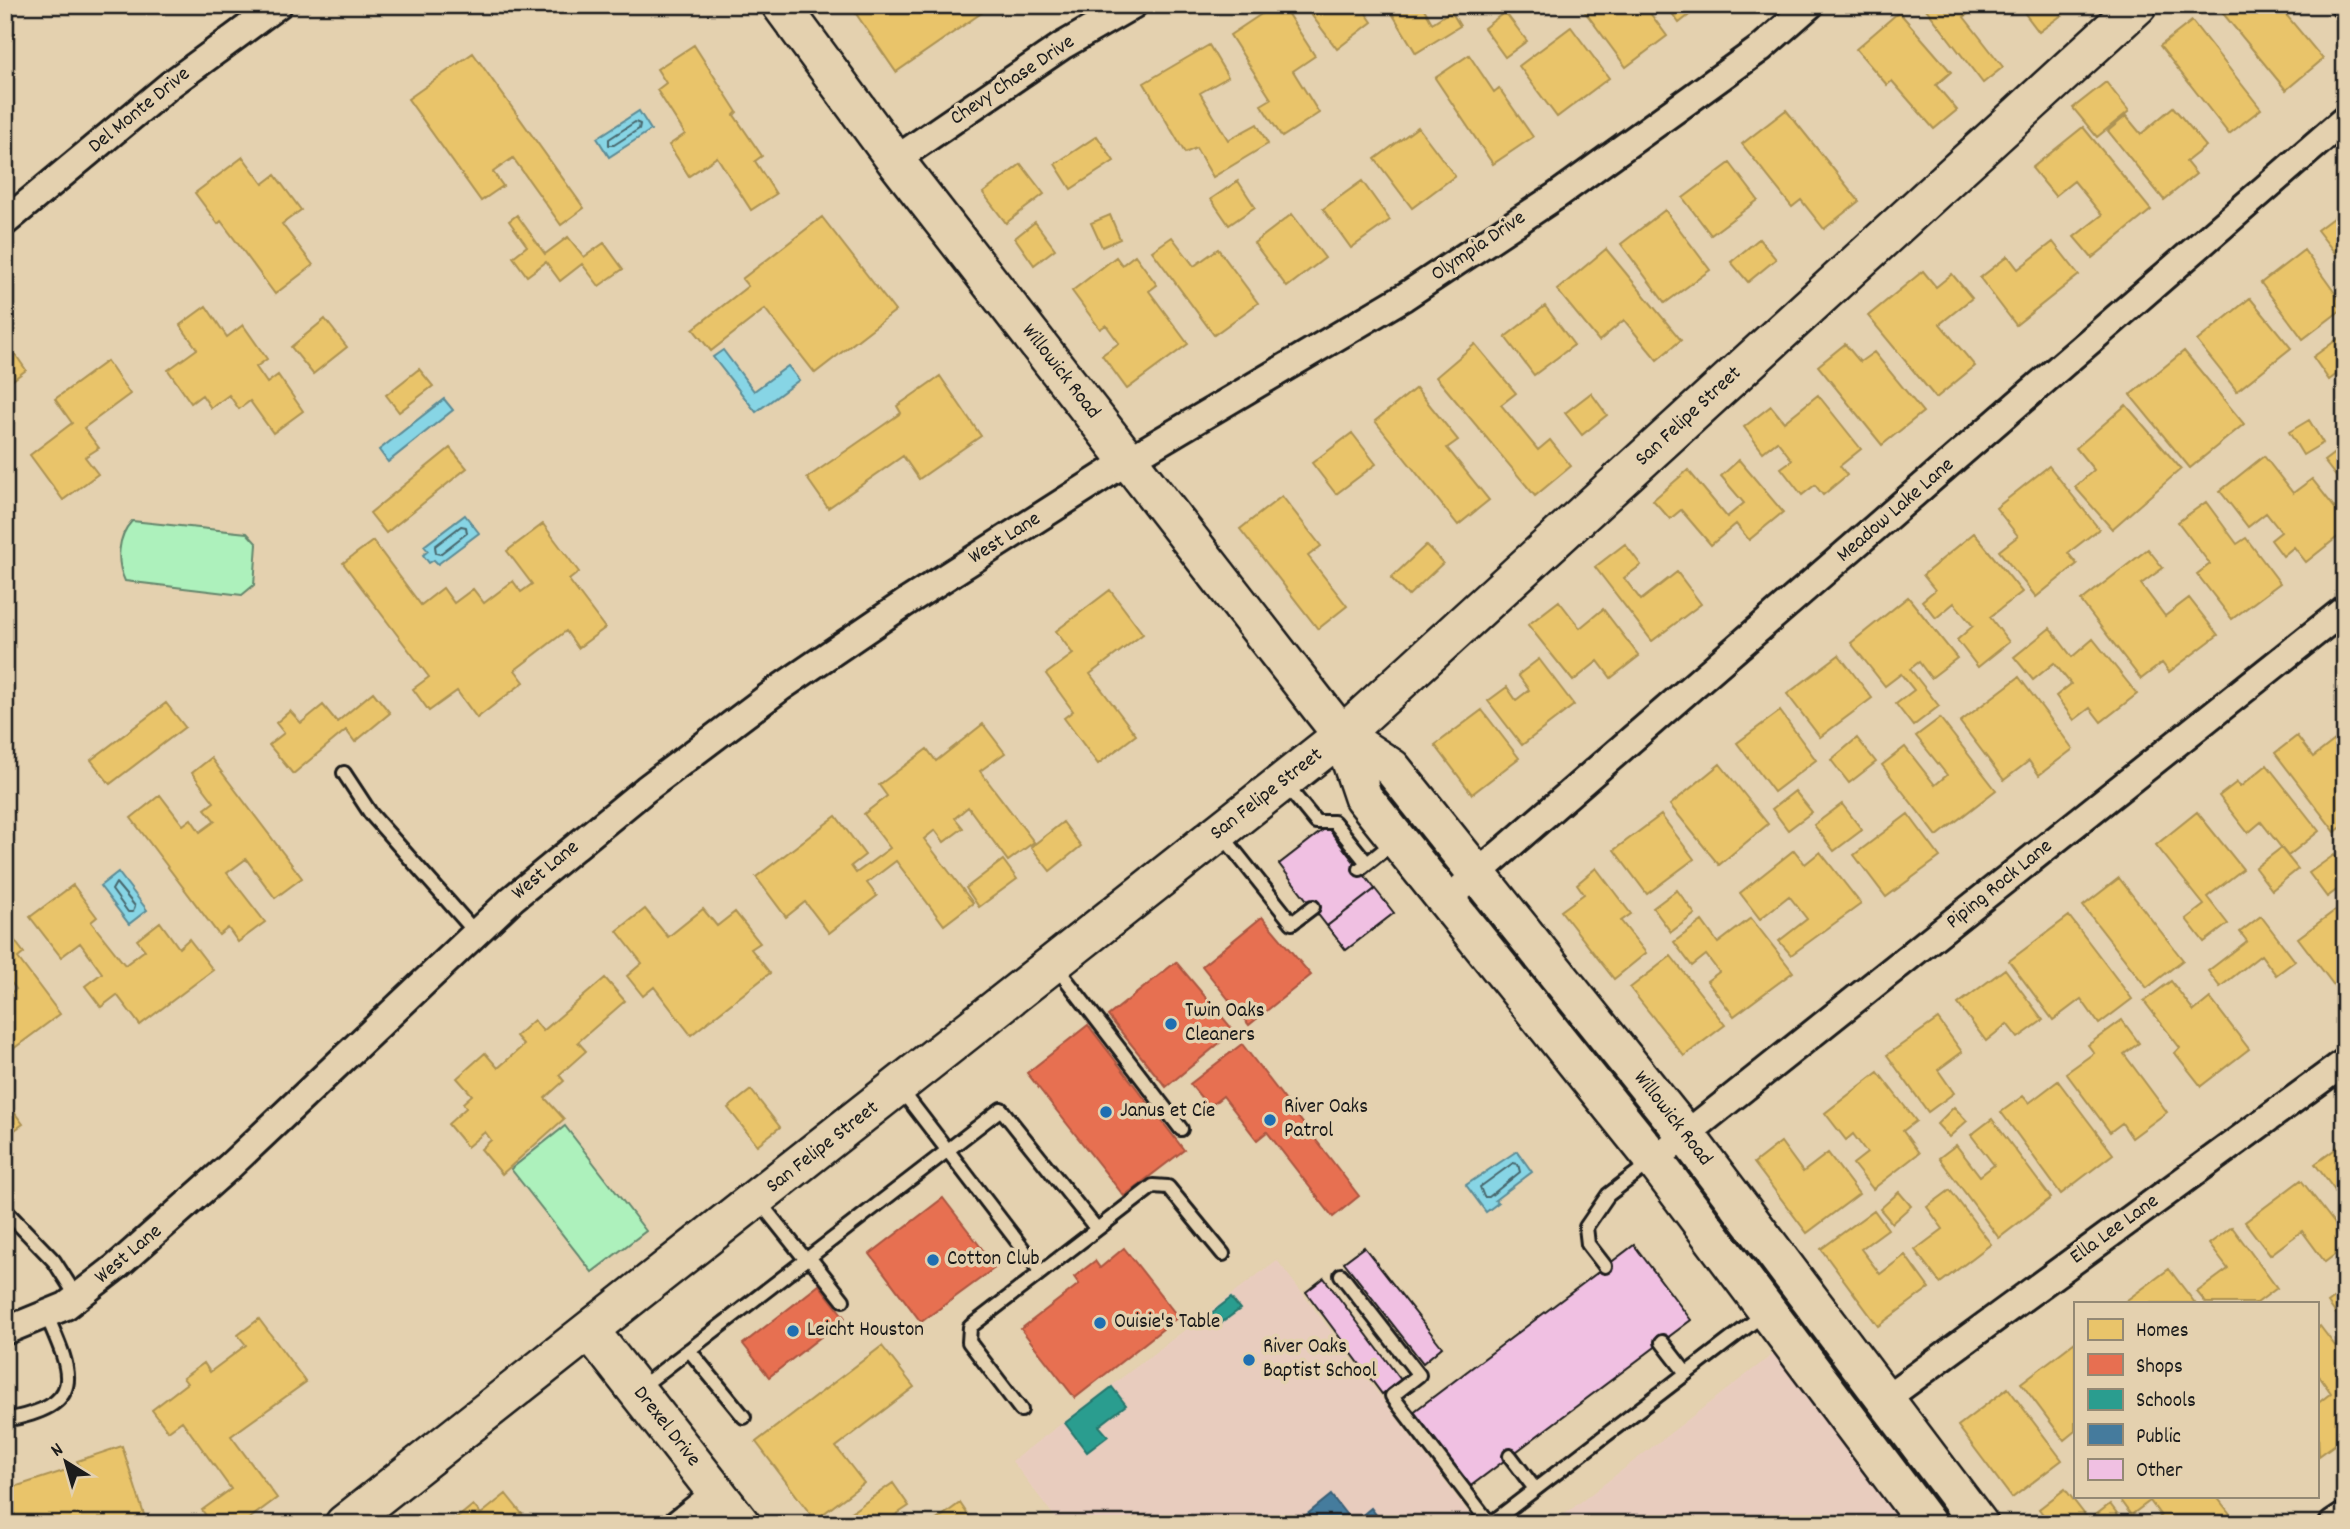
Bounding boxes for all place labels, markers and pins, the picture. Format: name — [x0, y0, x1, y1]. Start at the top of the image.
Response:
place label: Twin Oaks Cleaners — [1185, 997, 1265, 1051]
marker: Twin Oaks Cleaners — [1163, 1016, 1179, 1032]
place label: River Oaks Patrol — [1284, 1093, 1368, 1147]
place label: Janus et Cie — [1120, 1097, 1215, 1127]
marker: Janus et Cie — [1098, 1104, 1114, 1120]
marker: River Oaks Patrol — [1262, 1112, 1278, 1128]
place label: Cotton Club — [947, 1245, 1040, 1275]
marker: Cotton Club — [925, 1252, 941, 1268]
place label: Ouisie's Table — [1114, 1308, 1220, 1338]
marker: Ouisie's Table — [1092, 1315, 1108, 1331]
place label: Leicht Houston — [807, 1316, 924, 1346]
marker: Leicht Houston — [785, 1323, 801, 1339]
place label: River Oaks Baptist School — [1263, 1333, 1376, 1387]
marker: River Oaks Baptist School — [1241, 1352, 1257, 1368]

